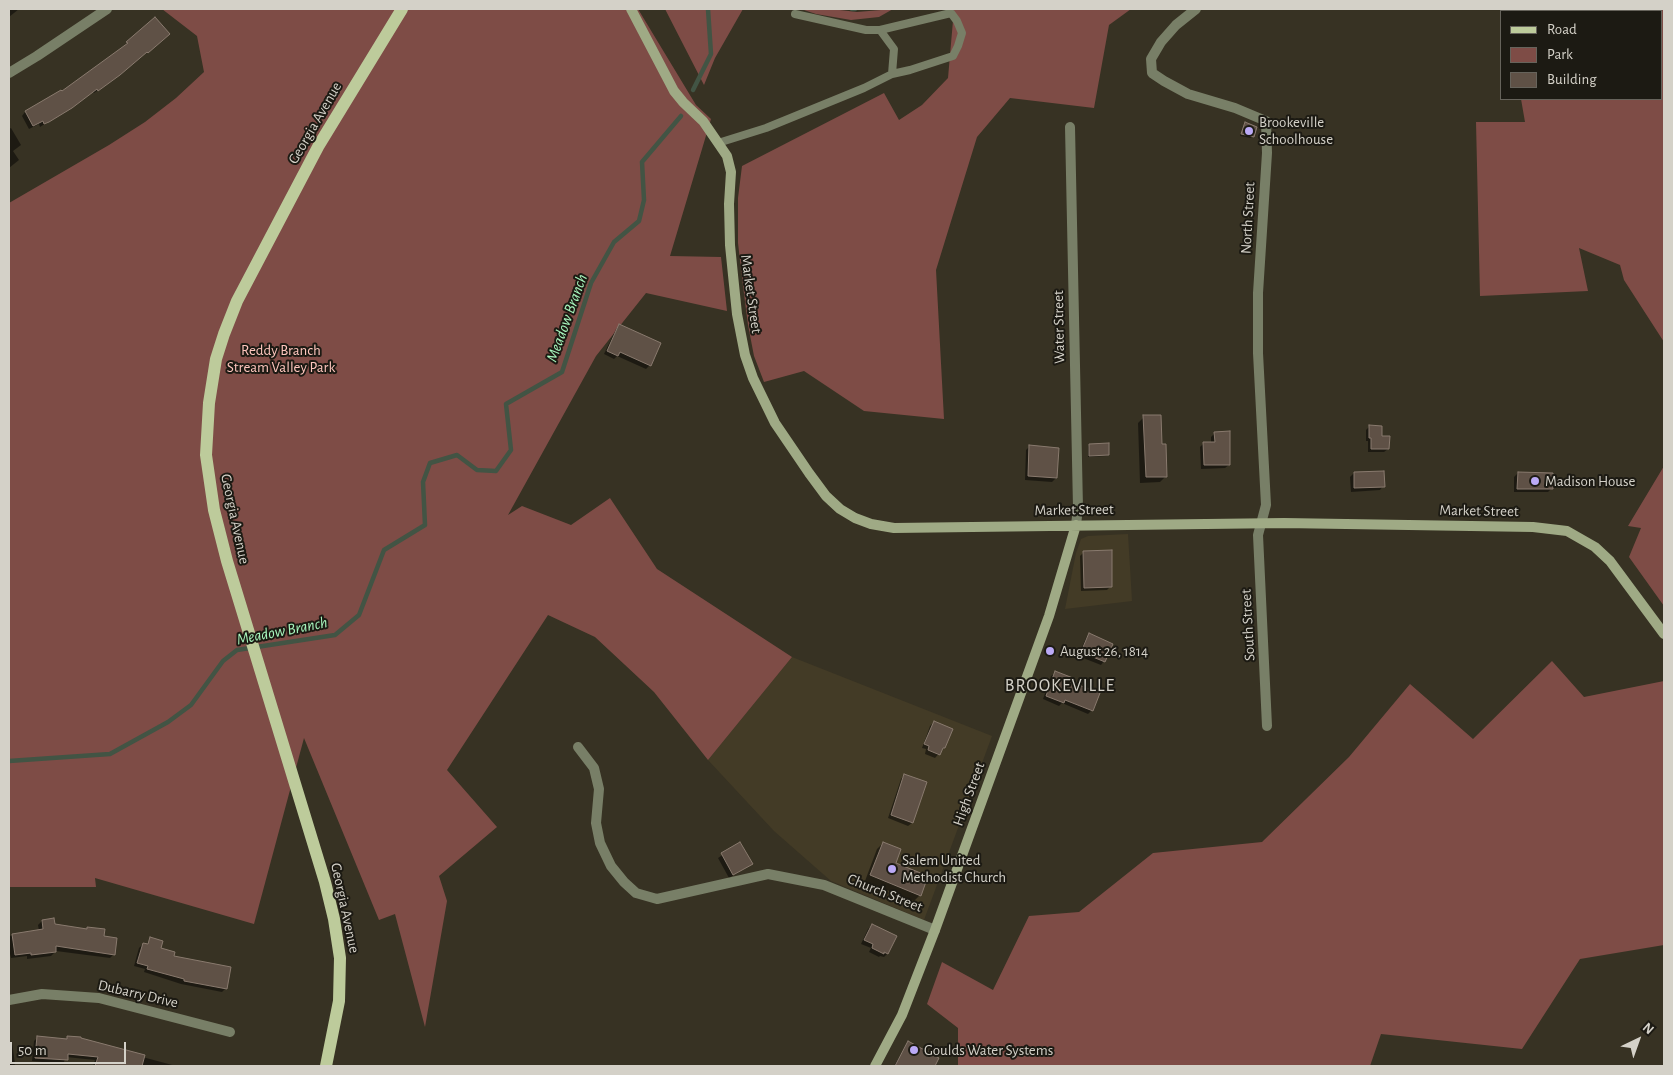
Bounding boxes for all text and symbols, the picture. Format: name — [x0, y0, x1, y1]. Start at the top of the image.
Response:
legend — [1500, 10, 1663, 100]
text: Road — [1547, 22, 1577, 37]
text: Park — [1547, 47, 1573, 62]
text: Building — [1547, 72, 1597, 87]
street label: Georgia Avenue — [284, 79, 346, 167]
place label: Brookeville Schoolhouse — [1259, 113, 1333, 148]
marker: Brookeville Schoolhouse — [1243, 125, 1255, 137]
street label: North Street — [1237, 181, 1259, 255]
street label: Market Street — [737, 253, 765, 335]
water label: Meadow Branch — [542, 271, 592, 365]
street label: Water Street — [1049, 290, 1069, 364]
park label: Reddy Branch Stream Valley Park — [227, 341, 335, 376]
street label: Georgia Avenue — [217, 472, 253, 566]
place label: Madison House — [1545, 472, 1635, 490]
marker: Madison House — [1529, 475, 1541, 487]
street label: Market Street — [1034, 500, 1114, 520]
street label: Market Street — [1439, 501, 1519, 521]
street label: South Street — [1237, 588, 1259, 662]
water label: Meadow Branch — [235, 613, 329, 649]
place label: August 26, 1814 — [1060, 642, 1148, 660]
marker: August 26, 1814 — [1044, 645, 1056, 657]
district label: BROOKEVILLE — [1003, 675, 1117, 697]
street label: High Street — [949, 760, 989, 828]
place label: Salem United Methodist Church — [902, 851, 1006, 886]
street label: Georgia Avenue — [327, 861, 363, 955]
marker: Salem United Methodist Church — [886, 863, 898, 875]
street label: Church Street — [845, 870, 925, 916]
street label: Dubarry Drive — [96, 976, 180, 1012]
north arrow — [1613, 1015, 1663, 1065]
text: N — [1640, 1020, 1656, 1037]
scale bar — [12, 1032, 129, 1064]
place label: Goulds Water Systems — [924, 1041, 1053, 1059]
text: 50 m — [18, 1043, 47, 1058]
marker: Goulds Water Systems — [908, 1044, 920, 1056]

